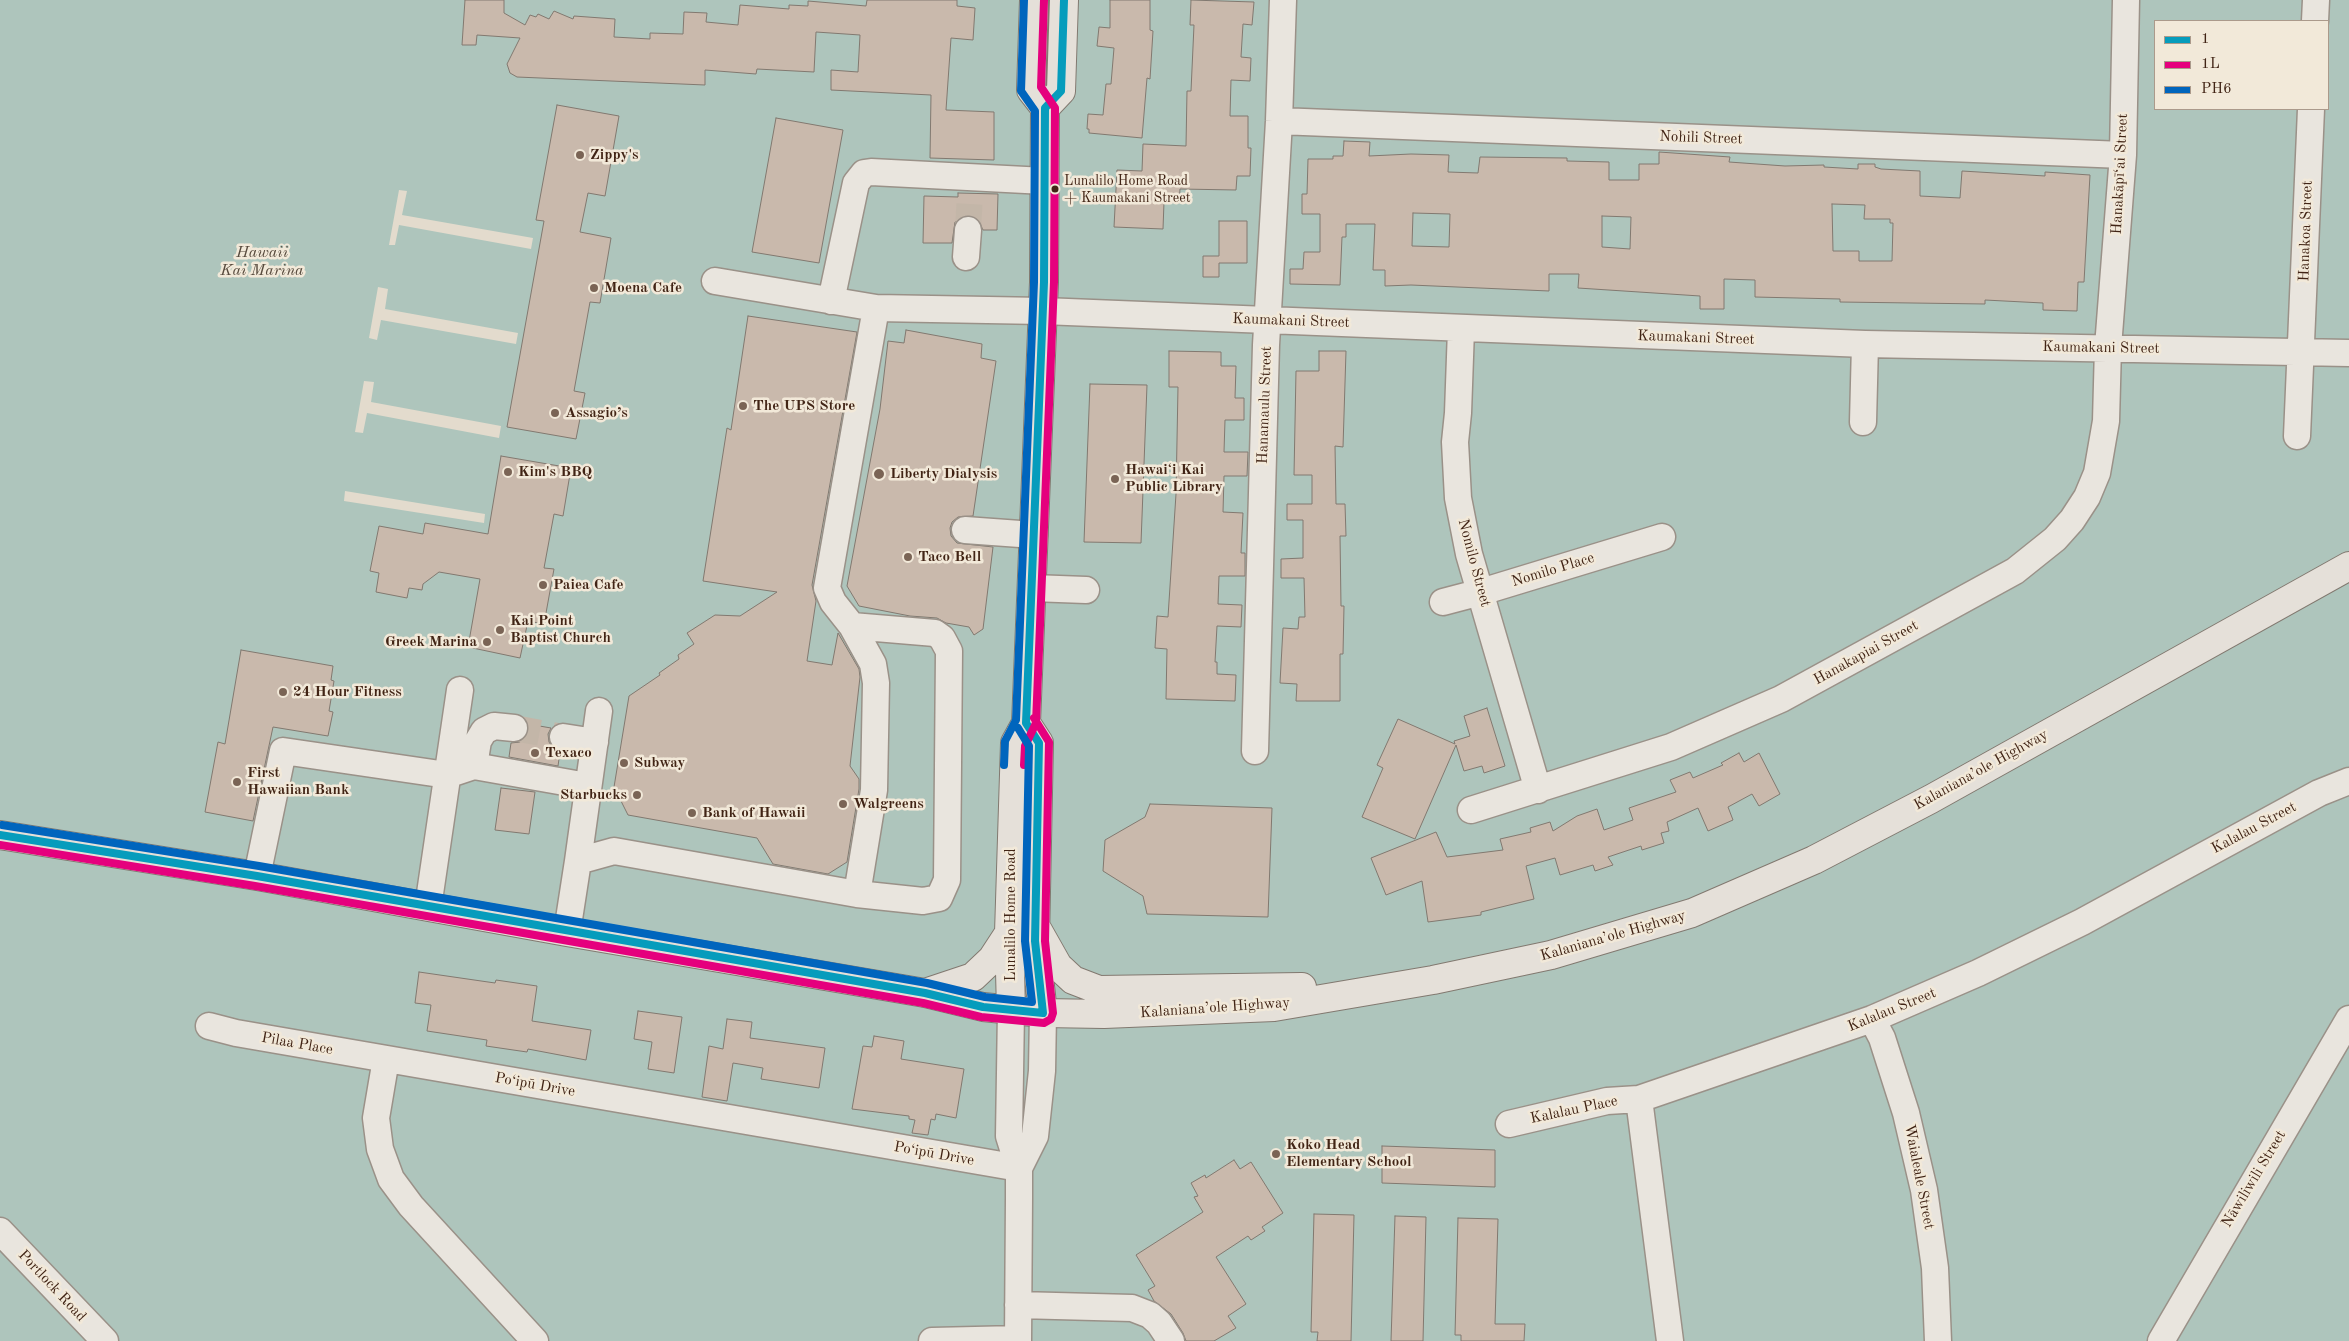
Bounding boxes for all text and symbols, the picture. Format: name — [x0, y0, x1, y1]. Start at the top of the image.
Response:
legend — [2154, 20, 2329, 110]
text: 1 — [2201, 32, 2210, 47]
text: 1L — [2201, 57, 2220, 72]
text: PH6 — [2201, 82, 2232, 97]
street label: Hanakāpī‘ai Street — [2108, 113, 2132, 235]
street label: Nohili Street — [1659, 128, 1743, 148]
place label: Zippy's — [590, 146, 638, 164]
marker: Zippy's — [574, 149, 586, 161]
place label: Lunalilo Home Road + Kaumakani Street — [1064, 173, 1191, 206]
street label: Hanakoa Street — [2295, 180, 2317, 282]
marker: Lunalilo Home Road + Kaumakani Street — [1050, 184, 1060, 194]
water label: Hawaii Kai Marina — [220, 243, 304, 281]
place label: Moena Cafe — [604, 279, 682, 297]
marker: Moena Cafe — [588, 282, 600, 294]
street label: Kaumakani Street — [1232, 310, 1350, 332]
street label: Kaumakani Street — [1637, 327, 1755, 349]
street label: Kaumakani Street — [2042, 338, 2160, 358]
street label: Hanamaulu Street — [1254, 346, 1276, 464]
place label: The UPS Store — [753, 397, 855, 415]
marker: The UPS Store — [737, 400, 749, 412]
place label: Assagio’s — [565, 404, 628, 422]
marker: Assagio’s — [549, 407, 561, 419]
place label: Hawaiʻi Kai Public Library — [1125, 461, 1223, 496]
place label: Kim's BBQ — [518, 463, 592, 481]
place label: Liberty Dialysis — [890, 465, 997, 483]
marker: Kim's BBQ — [502, 466, 514, 478]
marker: Liberty Dialysis — [872, 467, 886, 481]
marker: Hawaiʻi Kai Public Library — [1109, 473, 1121, 485]
street label: Nomilo Street — [1454, 517, 1494, 609]
place label: Taco Bell — [918, 548, 981, 566]
street label: Nomilo Place — [1509, 549, 1597, 591]
marker: Taco Bell — [902, 551, 914, 563]
place label: Paiea Cafe — [553, 576, 624, 594]
marker: Paiea Cafe — [537, 579, 549, 591]
place label: Kai Point Baptist Church — [510, 612, 611, 647]
street label: Hanakapiai Street — [1810, 617, 1922, 689]
marker: Kai Point Baptist Church — [494, 624, 506, 636]
place label: Greek Marina — [385, 633, 477, 651]
marker: Greek Marina — [481, 636, 493, 648]
place label: 24 Hour Fitness — [293, 683, 402, 701]
marker: 24 Hour Fitness — [277, 686, 289, 698]
street label: Kalaniana’ole Highway — [1911, 726, 2051, 814]
place label: Texaco — [545, 744, 592, 762]
marker: Texaco — [529, 747, 541, 759]
place label: Subway — [634, 754, 685, 772]
marker: Subway — [618, 757, 630, 769]
place label: First Hawaiian Bank — [247, 764, 349, 799]
marker: First Hawaiian Bank — [231, 776, 243, 788]
place label: Starbucks — [560, 786, 627, 804]
marker: Starbucks — [631, 789, 643, 801]
place label: Walgreens — [853, 795, 924, 813]
marker: Walgreens — [837, 798, 849, 810]
street label: Kalalau Street — [2208, 798, 2300, 858]
place label: Bank of Hawaii — [702, 804, 805, 822]
marker: Bank of Hawaii — [686, 807, 698, 819]
street label: Lunalilo Home Road — [1002, 848, 1020, 982]
street label: Kalaniana’ole Highway — [1538, 907, 1688, 965]
street label: Kalalau Street — [1845, 984, 1939, 1036]
street label: Kalaniana’ole Highway — [1139, 994, 1291, 1022]
street label: Pilaa Place — [260, 1029, 334, 1059]
street label: Po‘ipū Drive — [493, 1069, 577, 1101]
street label: Kalalau Place — [1529, 1092, 1619, 1128]
street label: Waialeale Street — [1900, 1123, 1938, 1231]
street label: Nāwiliwili Street — [2218, 1127, 2290, 1231]
place label: Koko Head Elementary School — [1286, 1136, 1412, 1171]
street label: Po‘ipū Drive — [892, 1138, 976, 1170]
marker: Koko Head Elementary School — [1270, 1148, 1282, 1160]
street label: Portlock Road — [14, 1246, 90, 1326]

